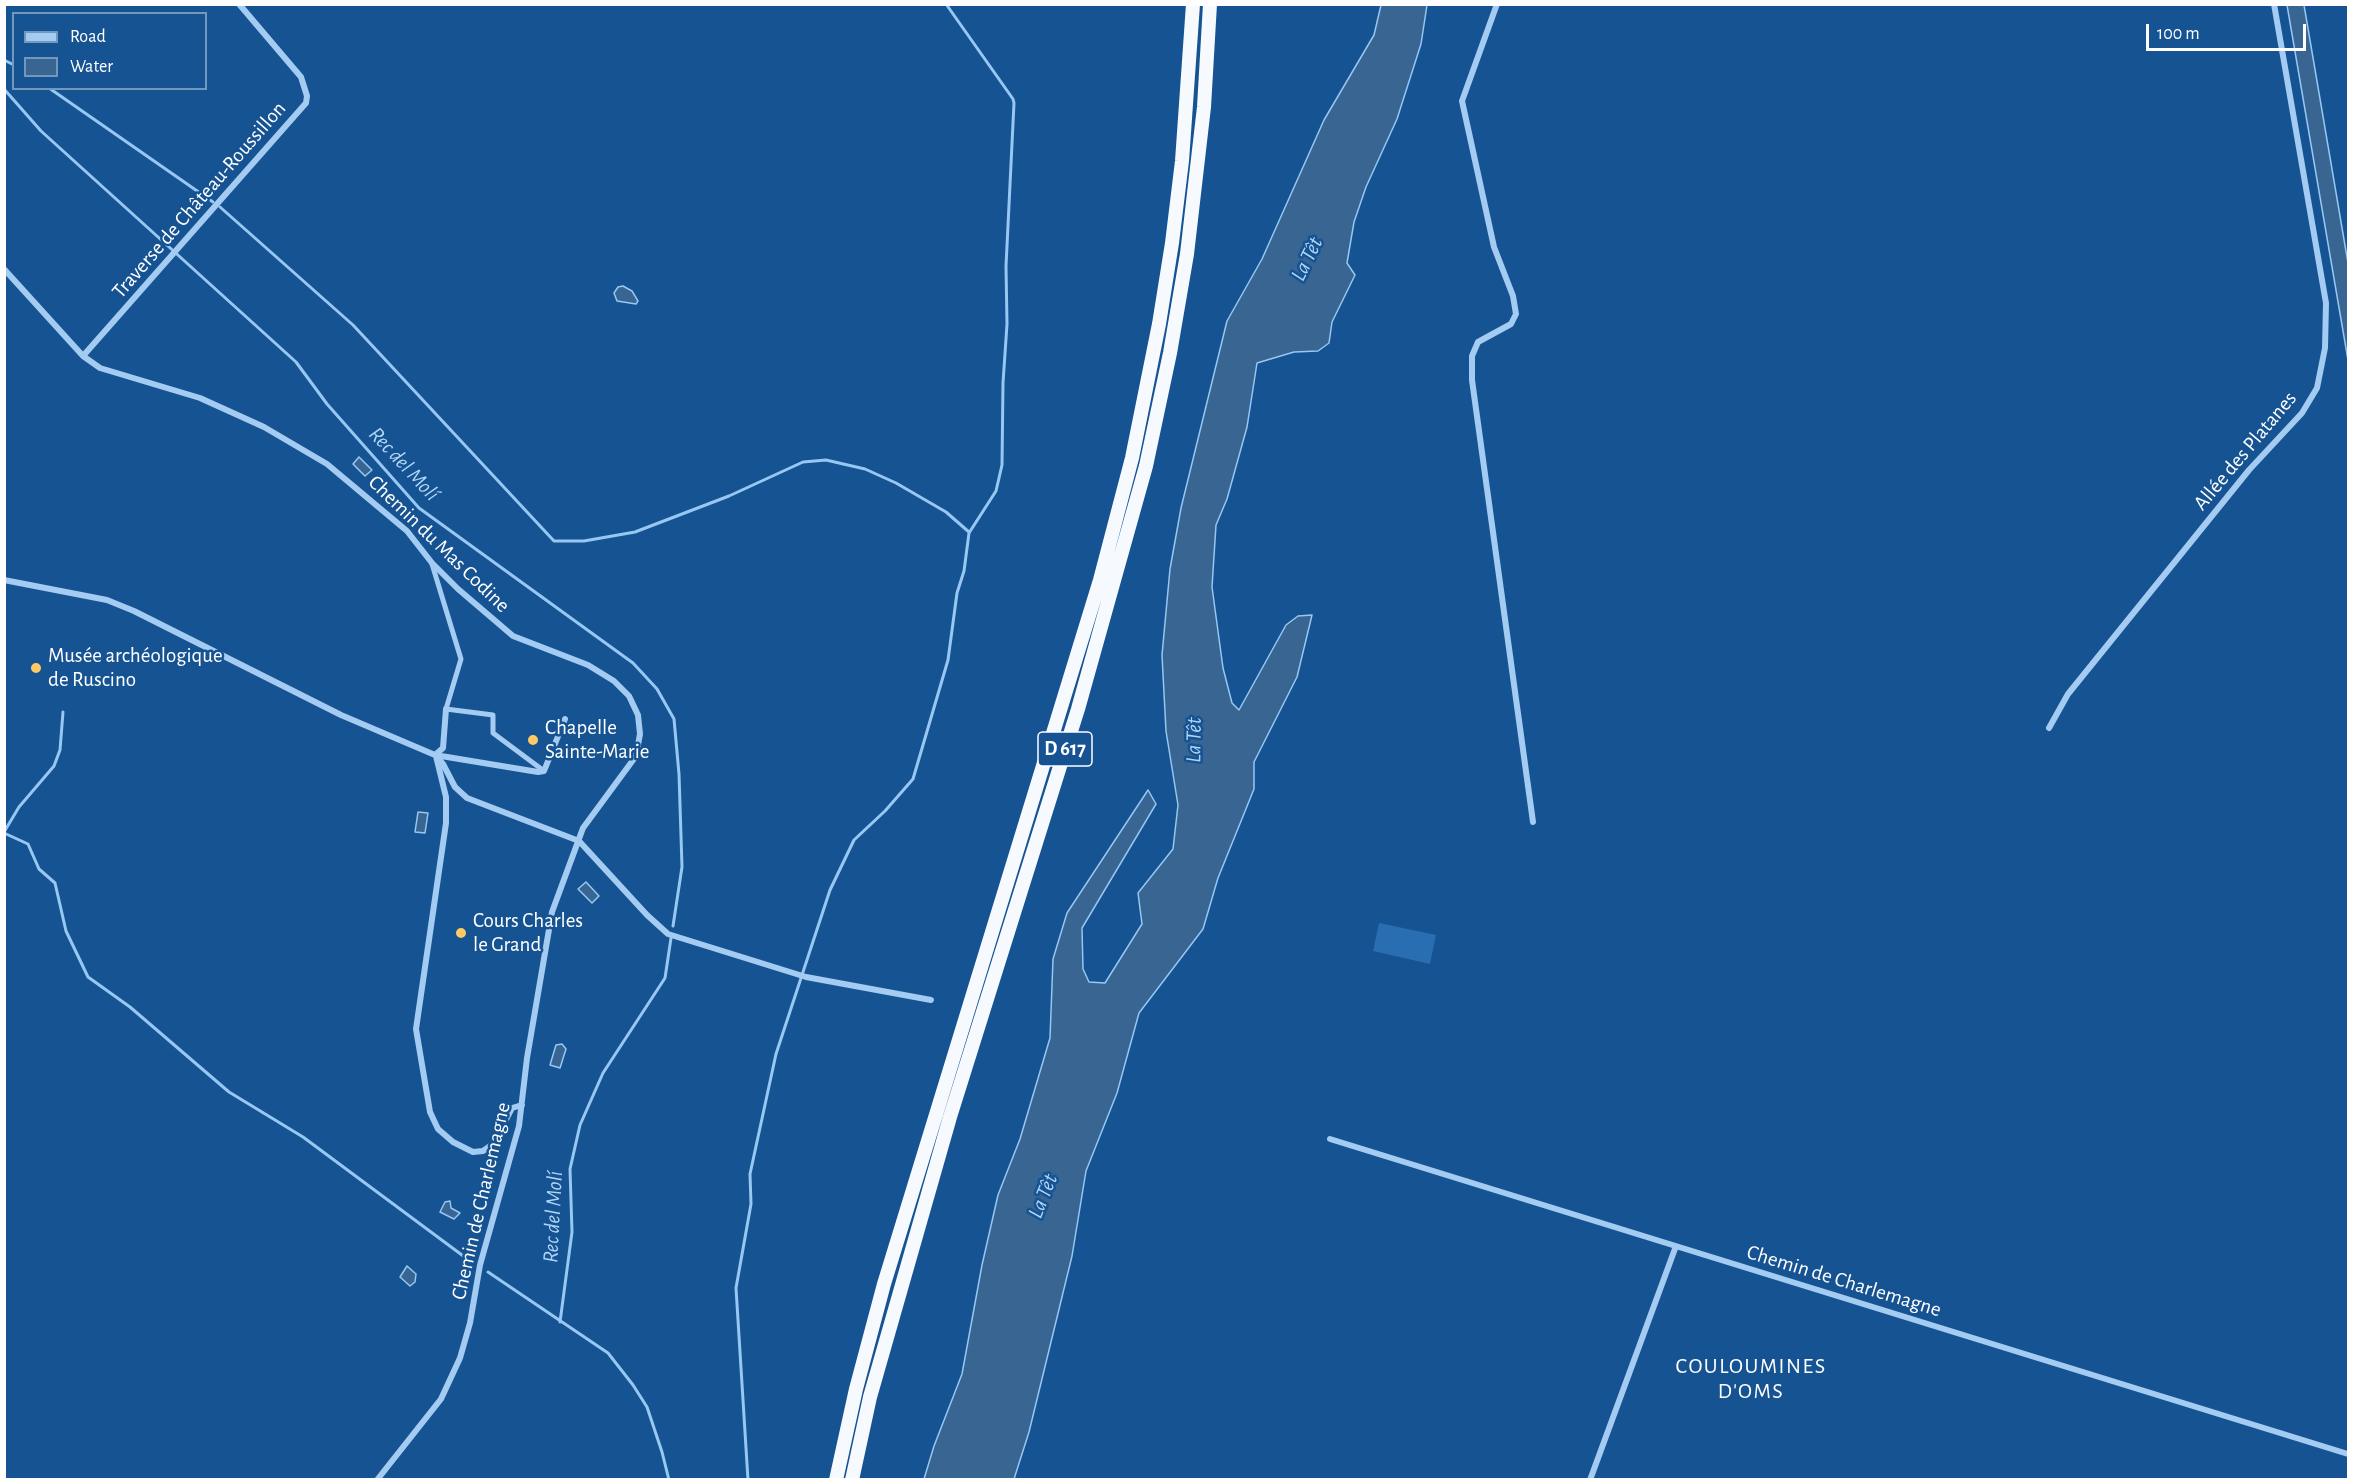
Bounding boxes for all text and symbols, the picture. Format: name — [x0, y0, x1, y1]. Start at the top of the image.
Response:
legend — [12, 12, 207, 90]
scale bar — [2149, 12, 2310, 50]
text: 100 m — [2157, 25, 2200, 43]
text: Road — [70, 28, 106, 46]
text: Water — [70, 58, 113, 76]
street label: Traverse de Château-Roussillon — [107, 96, 291, 304]
water label: La Têt — [1285, 233, 1329, 285]
street label: Allée des Platanes — [2188, 386, 2302, 516]
water label: Rec del Molí — [363, 421, 445, 507]
street label: Chemin du Mas Codine — [363, 470, 515, 618]
place label: Musée archéologique de Ruscino — [48, 643, 223, 693]
marker: Musée archéologique de Ruscino — [29, 661, 43, 675]
place label: Chapelle Sainte-Marie — [545, 715, 649, 765]
water label: La Têt — [1180, 717, 1208, 763]
road number: D 617 — [1038, 732, 1092, 766]
marker: Chapelle Sainte-Marie — [526, 733, 540, 747]
place label: Cours Charles le Grand — [473, 908, 583, 958]
marker: Cours Charles le Grand — [454, 926, 468, 940]
street label: Chemin de Charlemagne — [446, 1100, 516, 1302]
water label: Rec del Molí — [537, 1170, 569, 1264]
water label: La Têt — [1022, 1170, 1064, 1222]
street label: Chemin de Charlemagne — [1744, 1239, 1944, 1323]
district label: COULOUMINES D'OMS — [1675, 1353, 1827, 1404]

